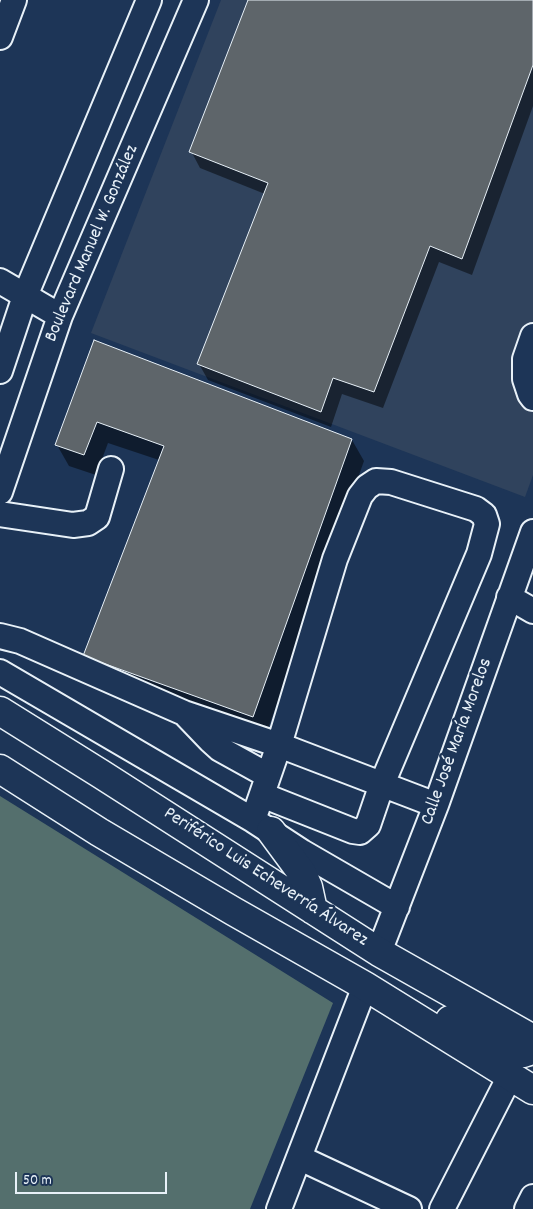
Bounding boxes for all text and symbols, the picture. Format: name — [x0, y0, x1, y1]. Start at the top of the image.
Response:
street label: Boulevard Manuel W. González — [41, 142, 145, 346]
street label: Calle José María Morelos — [417, 656, 499, 828]
street label: Periférico Luis Echeverría Álvarez — [158, 803, 372, 953]
scale bar — [18, 1162, 170, 1194]
text: 50 m — [23, 1170, 52, 1192]

